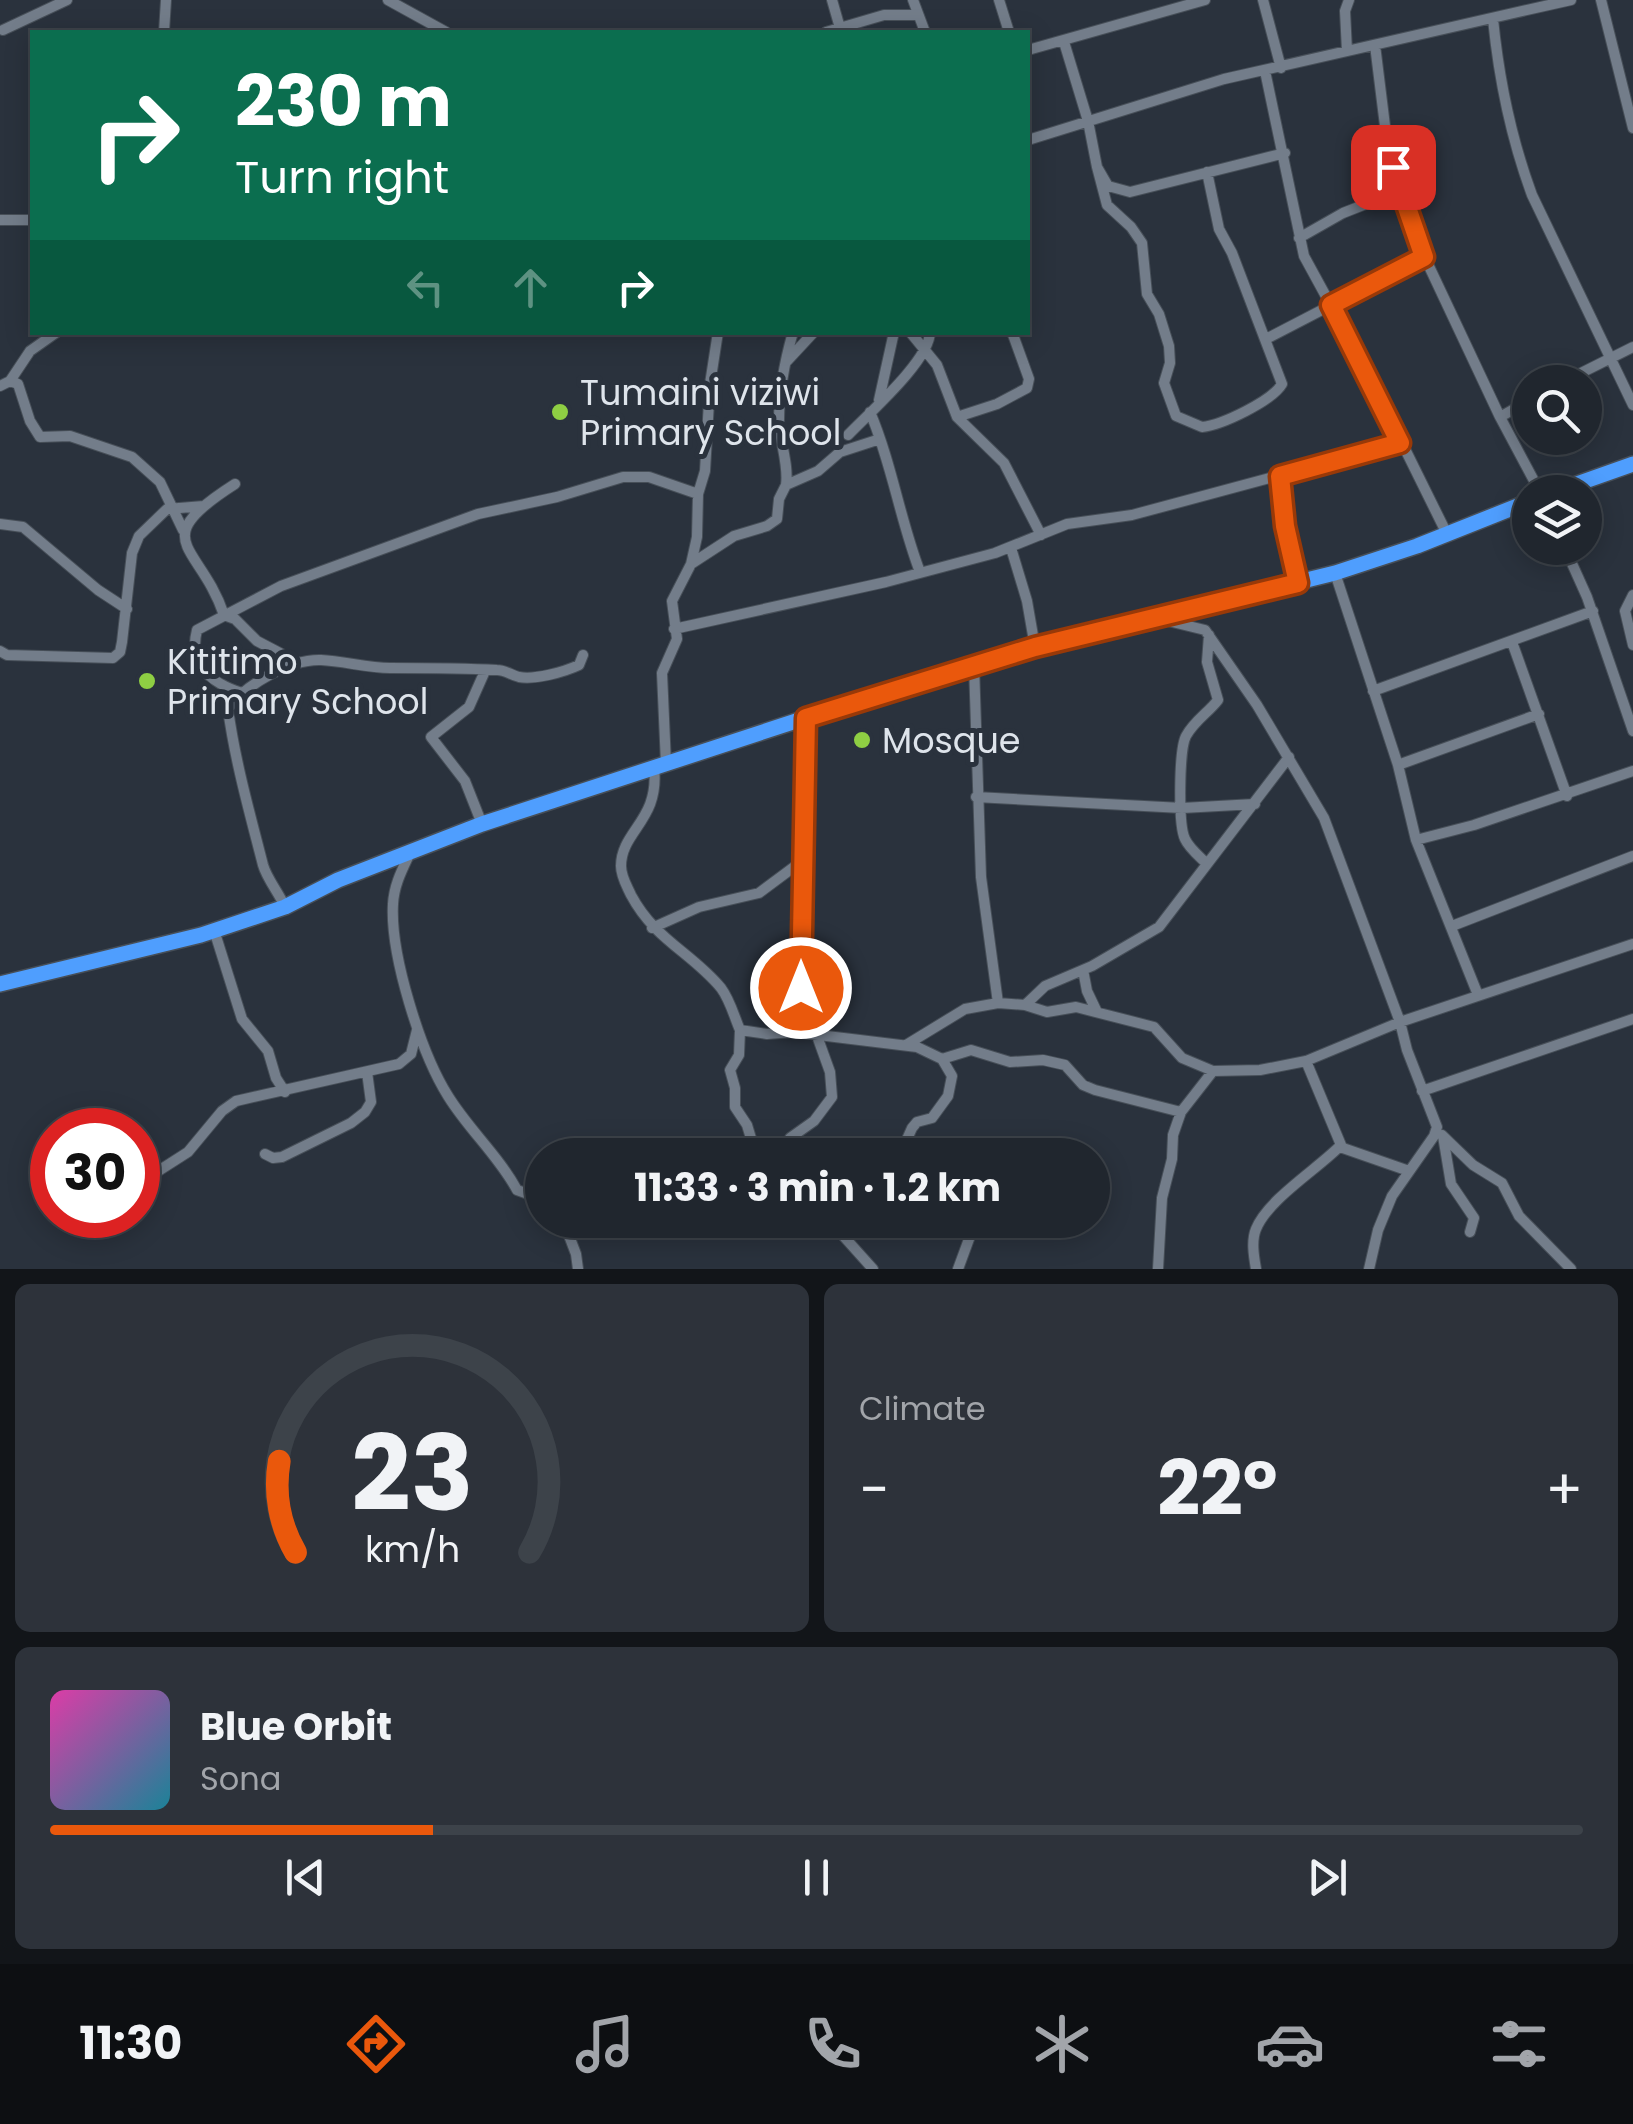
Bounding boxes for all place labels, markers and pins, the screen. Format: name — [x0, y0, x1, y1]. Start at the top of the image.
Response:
pin — [1351, 125, 1436, 210]
place label: Tumaini viziwi Primary School — [580, 368, 841, 457]
marker: Tumaini viziwi Primary School — [549, 401, 571, 423]
place label: Kititimo Primary School — [167, 637, 428, 726]
marker: Kititimo Primary School — [136, 670, 158, 692]
place label: Mosque — [882, 716, 1021, 765]
marker: Mosque — [851, 729, 873, 751]

